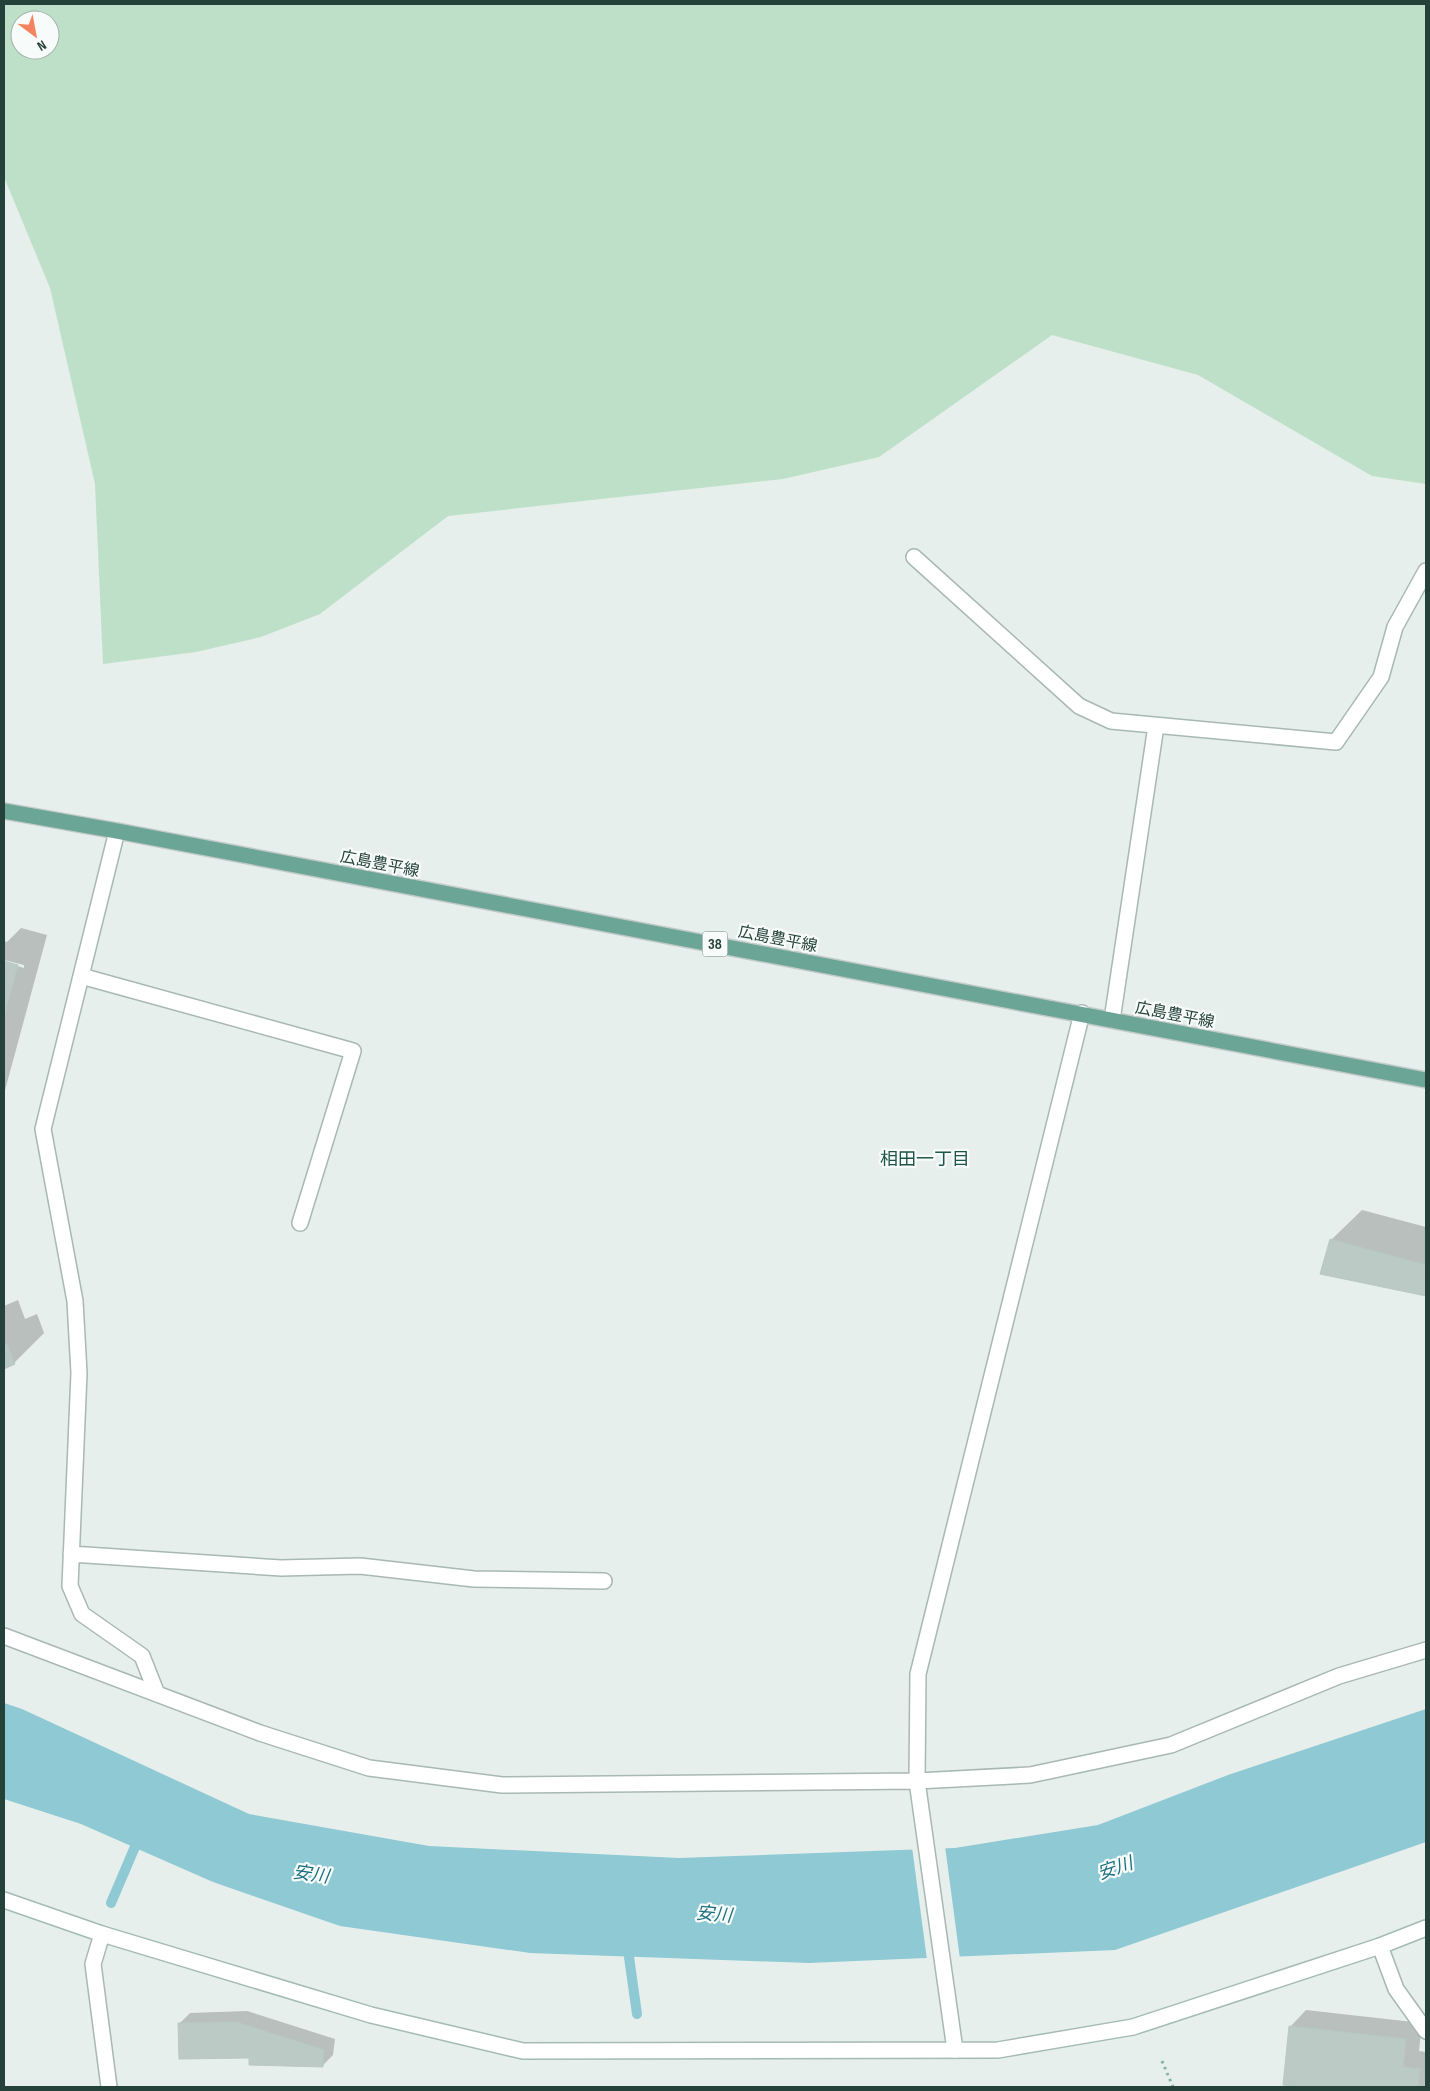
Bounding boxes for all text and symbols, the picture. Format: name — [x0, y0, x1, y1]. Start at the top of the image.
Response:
north arrow — [10, 10, 60, 60]
text: N — [34, 36, 49, 55]
street label: 広島豊平線 — [339, 848, 421, 881]
street label: 広島豊平線 — [737, 923, 819, 956]
road number: 38 — [702, 932, 728, 956]
street label: 広島豊平線 — [1134, 999, 1216, 1032]
district label: 相田一丁目 — [880, 1149, 970, 1170]
water label: 安川 — [1095, 1852, 1137, 1884]
water label: 安川 — [292, 1862, 332, 1888]
water label: 安川 — [695, 1902, 735, 1927]

